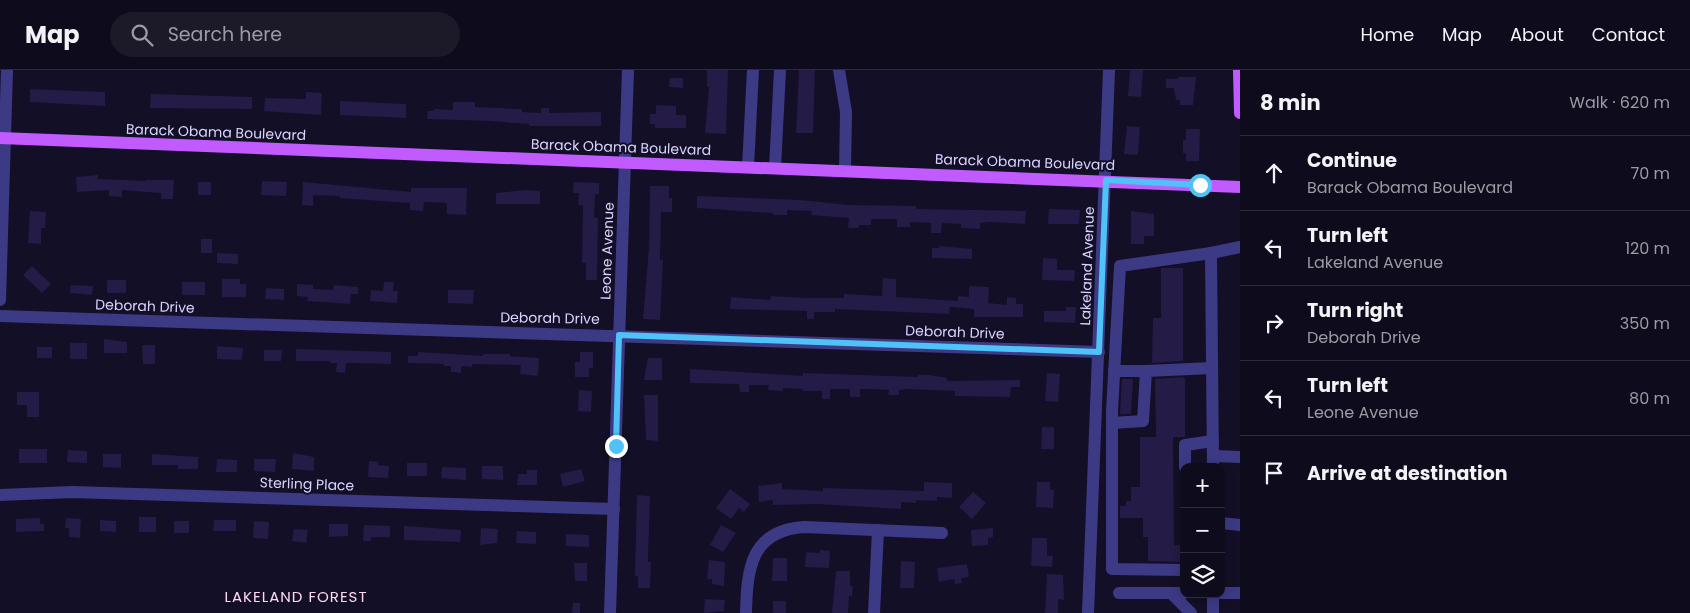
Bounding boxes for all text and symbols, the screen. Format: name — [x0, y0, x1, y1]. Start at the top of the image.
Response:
search box — [110, 12, 460, 57]
text: Map — [25, 18, 80, 51]
icon: search — [128, 21, 156, 49]
text: Search here — [168, 21, 282, 48]
text: Home — [1360, 22, 1414, 47]
text: Map — [1442, 22, 1482, 47]
text: About — [1510, 22, 1564, 47]
text: Contact — [1592, 22, 1665, 47]
text: 8 min — [1260, 88, 1321, 117]
text: Walk · 620 m — [1569, 91, 1670, 114]
street label: Barack Obama Boulevard — [126, 119, 306, 145]
street label: Barack Obama Boulevard — [531, 134, 711, 160]
text: Continue — [1307, 147, 1397, 174]
street label: Barack Obama Boulevard — [935, 149, 1115, 175]
icon: ahead — [1260, 159, 1288, 187]
text: 70 m — [1630, 162, 1670, 185]
route start — [1189, 174, 1212, 197]
text: Barack Obama Boulevard — [1307, 176, 1513, 199]
street label: Leone Avenue — [595, 202, 619, 300]
street label: Lakeland Avenue — [1075, 206, 1099, 326]
text: Turn left — [1307, 222, 1388, 249]
icon: left — [1260, 234, 1288, 262]
text: 120 m — [1625, 237, 1670, 260]
text: Lakeland Avenue — [1307, 251, 1443, 274]
street label: Deborah Drive — [95, 294, 195, 318]
text: Turn right — [1307, 297, 1403, 324]
street label: Deborah Drive — [500, 307, 600, 329]
icon: right — [1260, 309, 1288, 337]
text: 350 m — [1620, 312, 1670, 335]
street label: Deborah Drive — [905, 320, 1005, 344]
text: Deborah Drive — [1307, 326, 1421, 349]
text: Turn left — [1307, 372, 1388, 399]
icon: left — [1260, 384, 1288, 412]
text: 80 m — [1629, 387, 1670, 410]
text: Leone Avenue — [1307, 401, 1419, 424]
route end — [605, 435, 628, 458]
icon: arrive — [1260, 459, 1288, 487]
text: Arrive at destination — [1307, 460, 1508, 487]
map controls — [1180, 463, 1225, 598]
button: + — [1180, 463, 1225, 508]
street label: Sterling Place — [259, 472, 355, 496]
button: − — [1180, 508, 1225, 553]
button: layers — [1180, 553, 1225, 598]
district label: LAKELAND FOREST — [224, 586, 368, 607]

